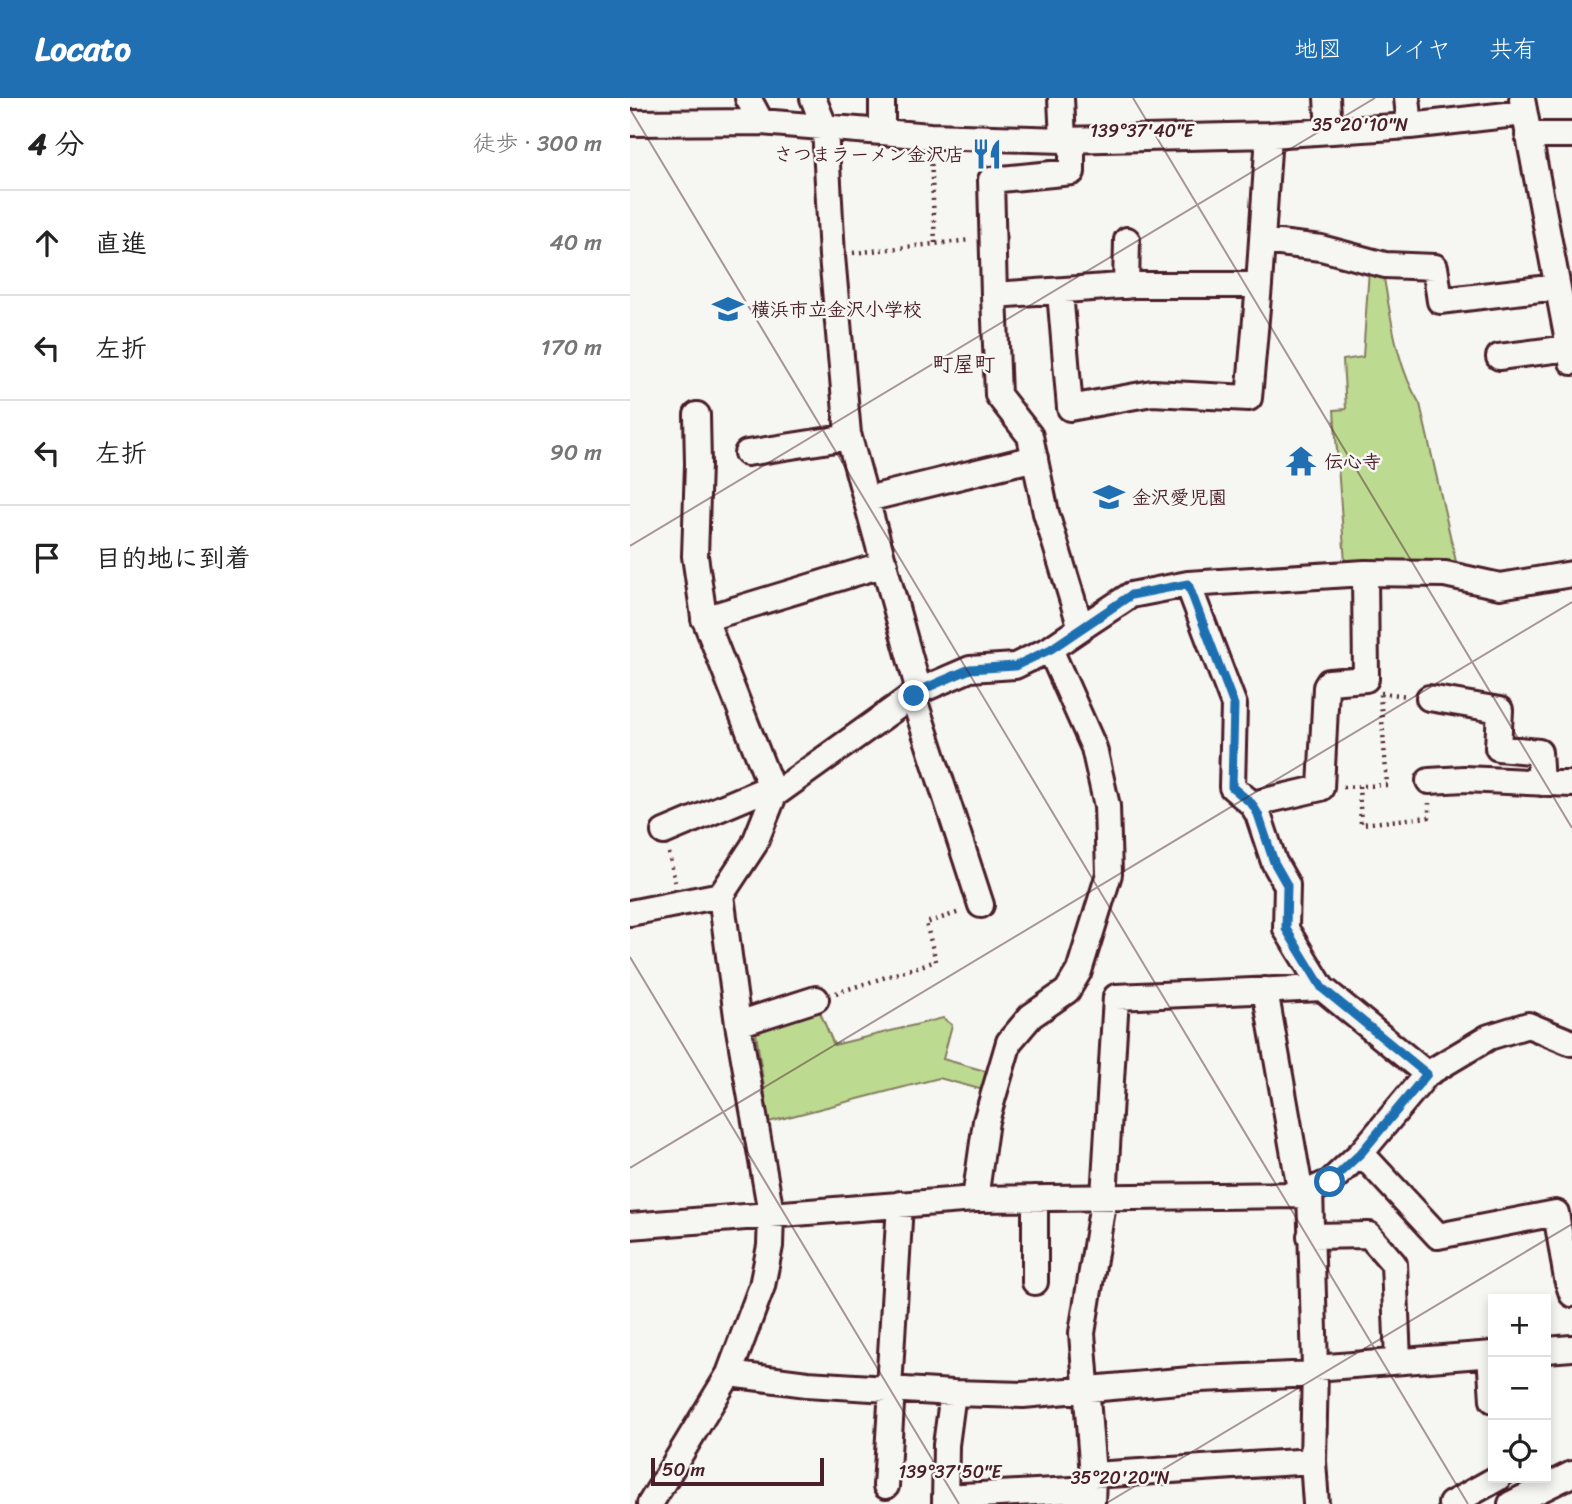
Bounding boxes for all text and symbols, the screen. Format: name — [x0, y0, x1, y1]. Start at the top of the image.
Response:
text: Locato — [35, 20, 131, 78]
text: 地図 — [1294, 28, 1342, 70]
text: レイヤ — [1380, 28, 1451, 70]
text: 共有 — [1489, 28, 1537, 70]
text: 35°20'10"N — [1312, 109, 1409, 141]
text: 139°37'40"E — [1090, 115, 1195, 147]
text: 4 分 — [28, 117, 85, 171]
text: 徒歩 · 300 m — [473, 123, 602, 164]
restaurant icon: さつまラーメン金沢店 — [970, 137, 1004, 171]
place label: さつまラーメン金沢店 — [774, 138, 964, 171]
text: 直進 — [95, 220, 147, 266]
text: 40 m — [549, 222, 602, 263]
icon: ahead — [28, 224, 66, 262]
school or university icon: 横浜市立金沢小学校 — [711, 292, 745, 326]
place label: 横浜市立金沢小学校 — [751, 293, 922, 326]
text: 左折 — [95, 325, 147, 371]
text: 170 m — [541, 327, 602, 368]
icon: left — [28, 329, 66, 367]
district label: 町屋町 — [933, 345, 996, 383]
text: 左折 — [95, 430, 147, 476]
text: 90 m — [550, 432, 602, 473]
icon: left — [28, 434, 66, 472]
temple icon: 伝心寺 — [1284, 444, 1318, 478]
place label: 伝心寺 — [1324, 445, 1381, 478]
school or university icon: 金沢愛児園 — [1092, 480, 1126, 514]
place label: 金沢愛児園 — [1132, 481, 1227, 514]
text: 目的地に到着 — [95, 535, 251, 581]
icon: arrive — [28, 539, 66, 577]
route end — [898, 680, 929, 711]
route start — [1314, 1166, 1345, 1197]
map controls — [1488, 1294, 1551, 1483]
button: + — [1488, 1294, 1551, 1357]
button: − — [1488, 1357, 1551, 1420]
button: locate — [1488, 1420, 1551, 1483]
text: 50 m — [662, 1453, 705, 1486]
scale bar — [651, 1455, 824, 1487]
text: 139°37'50"E — [898, 1456, 1003, 1488]
text: 35°20'20"N — [1071, 1462, 1170, 1494]

